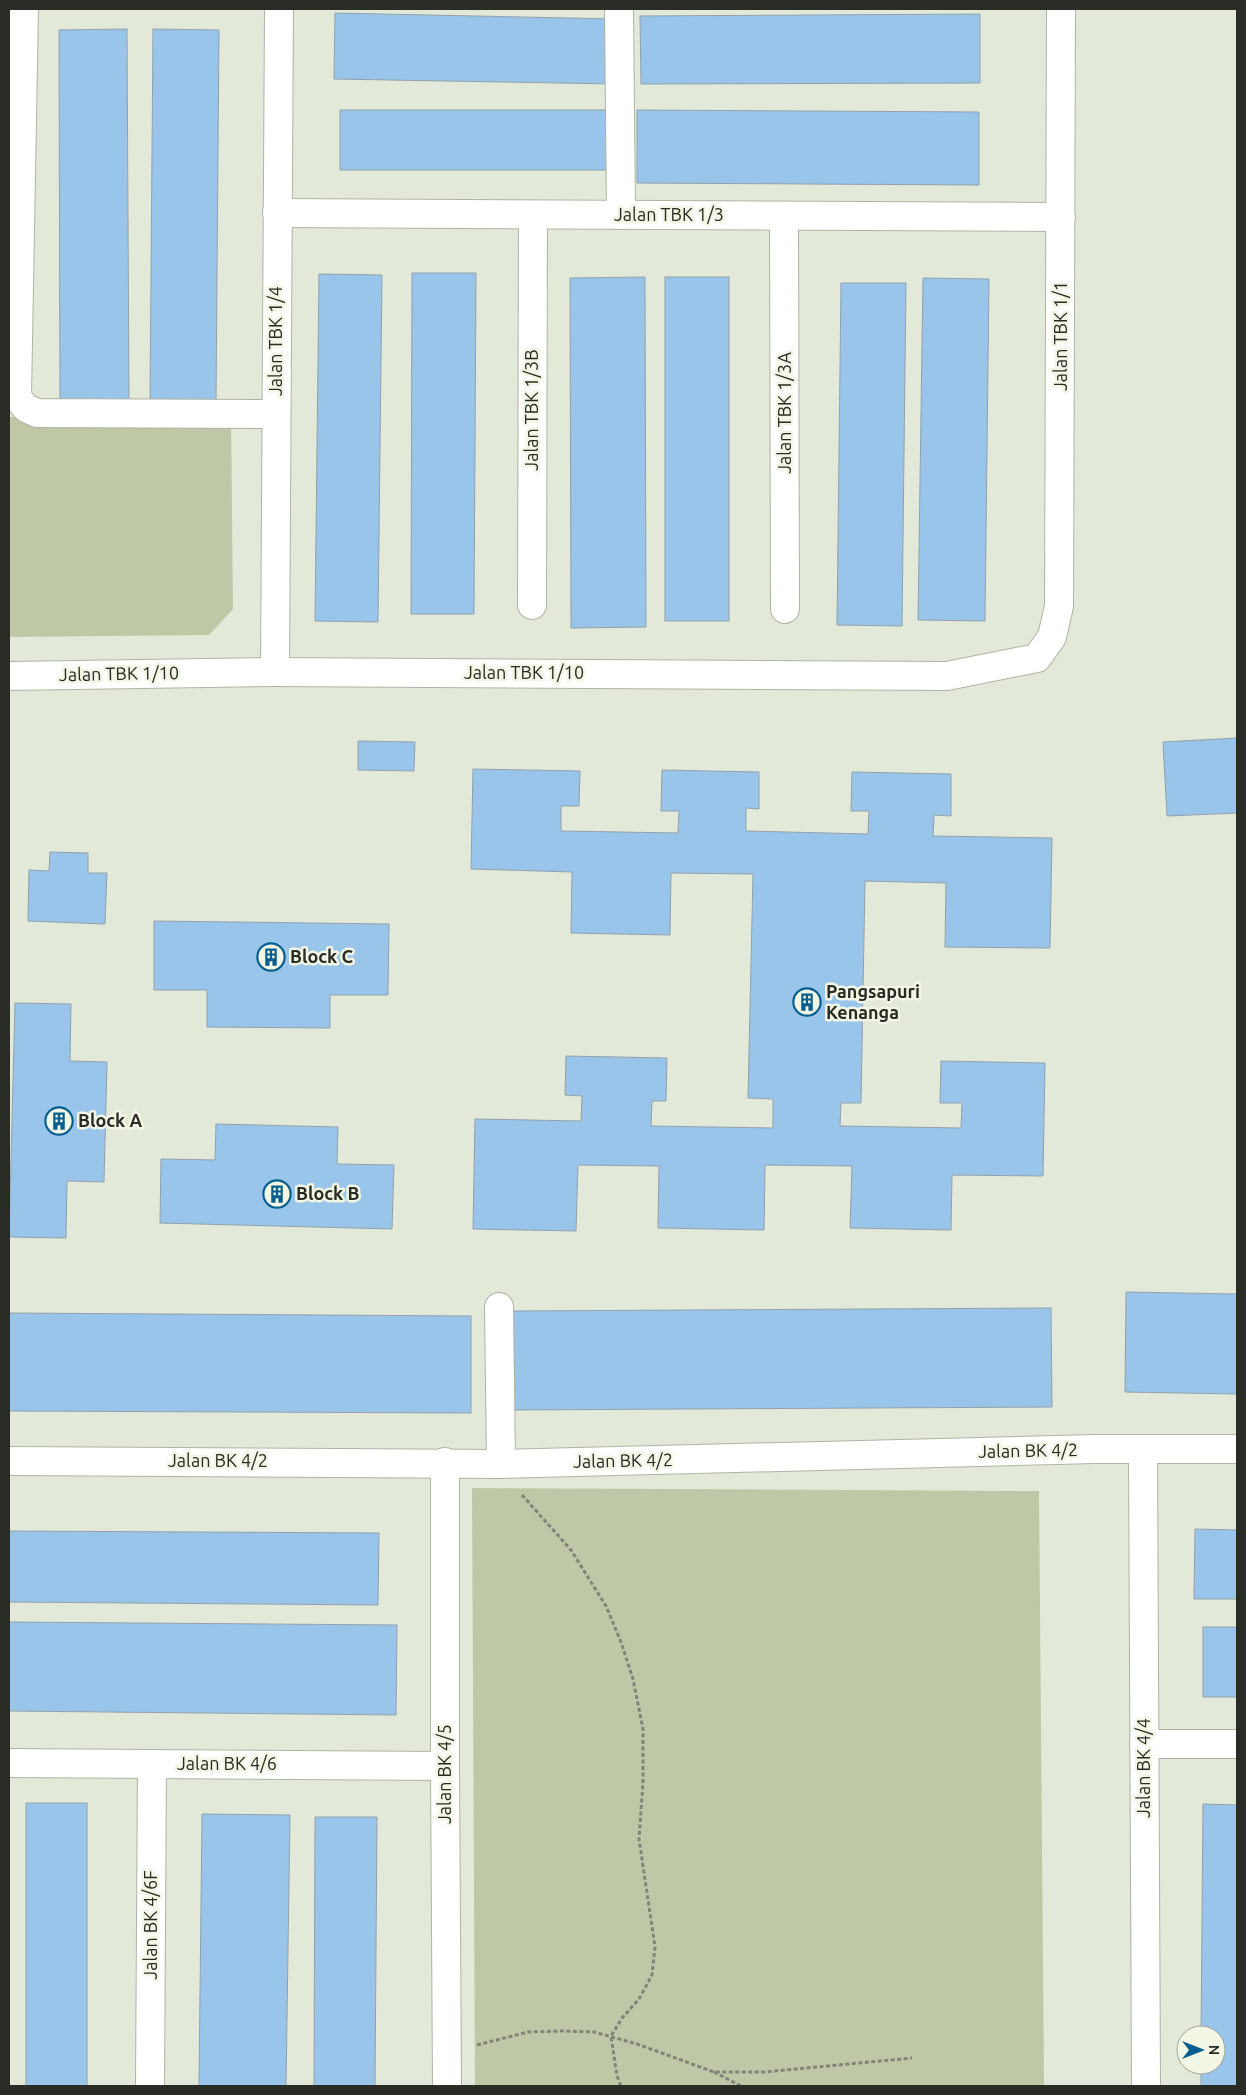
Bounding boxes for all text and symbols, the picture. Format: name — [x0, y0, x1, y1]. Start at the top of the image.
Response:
street label: Jalan TBK 1/3 — [614, 204, 724, 224]
street label: Jalan TBK 1/1 — [1050, 281, 1070, 391]
street label: Jalan TBK 1/4 — [265, 286, 285, 396]
street label: Jalan TBK 1/3B — [521, 349, 541, 471]
street label: Jalan TBK 1/3A — [774, 352, 794, 474]
street label: Jalan TBK 1/10 — [59, 662, 179, 684]
street label: Jalan TBK 1/10 — [464, 662, 584, 682]
building icon: Block C — [256, 942, 286, 972]
place label: Block C — [290, 946, 353, 966]
place label: Pangsapuri Kenanga — [826, 981, 920, 1022]
building icon: Pangsapuri Kenanga — [792, 987, 822, 1017]
building icon: Block A — [44, 1106, 74, 1136]
place label: Block A — [78, 1110, 142, 1130]
building icon: Block B — [262, 1179, 292, 1209]
place label: Block B — [296, 1183, 359, 1203]
street label: Jalan BK 4/2 — [978, 1439, 1078, 1461]
street label: Jalan BK 4/2 — [573, 1449, 673, 1471]
street label: Jalan BK 4/2 — [168, 1450, 268, 1470]
street label: Jalan BK 4/4 — [1133, 1718, 1153, 1818]
street label: Jalan BK 4/5 — [434, 1724, 454, 1824]
street label: Jalan BK 4/6 — [177, 1753, 277, 1773]
street label: Jalan BK 4/6F — [140, 1870, 160, 1980]
north arrow — [1176, 2025, 1226, 2075]
text: N — [1206, 2045, 1222, 2055]

